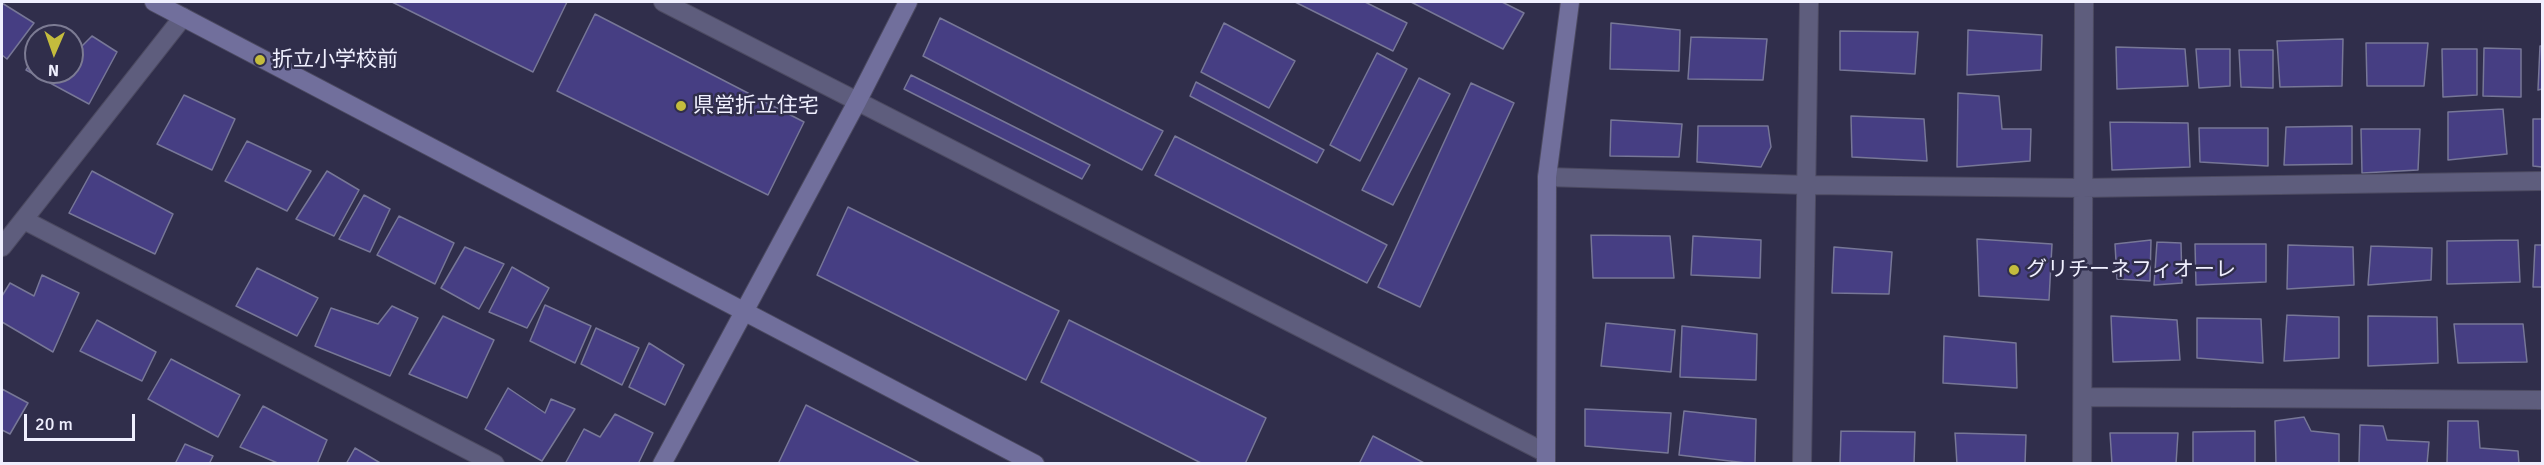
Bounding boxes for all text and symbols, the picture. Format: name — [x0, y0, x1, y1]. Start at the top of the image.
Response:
north arrow — [24, 24, 84, 84]
place label: 折立小学校前 — [272, 47, 398, 73]
marker: 折立小学校前 — [253, 53, 267, 67]
text: N — [48, 60, 59, 80]
place label: 県営折立住宅 — [693, 93, 819, 119]
marker: 県営折立住宅 — [674, 99, 688, 113]
place label: グリチーネフィオーレ — [2026, 257, 2236, 283]
marker: グリチーネフィオーレ — [2007, 263, 2021, 277]
scale bar — [27, 402, 138, 440]
text: 20 m — [35, 413, 73, 435]

